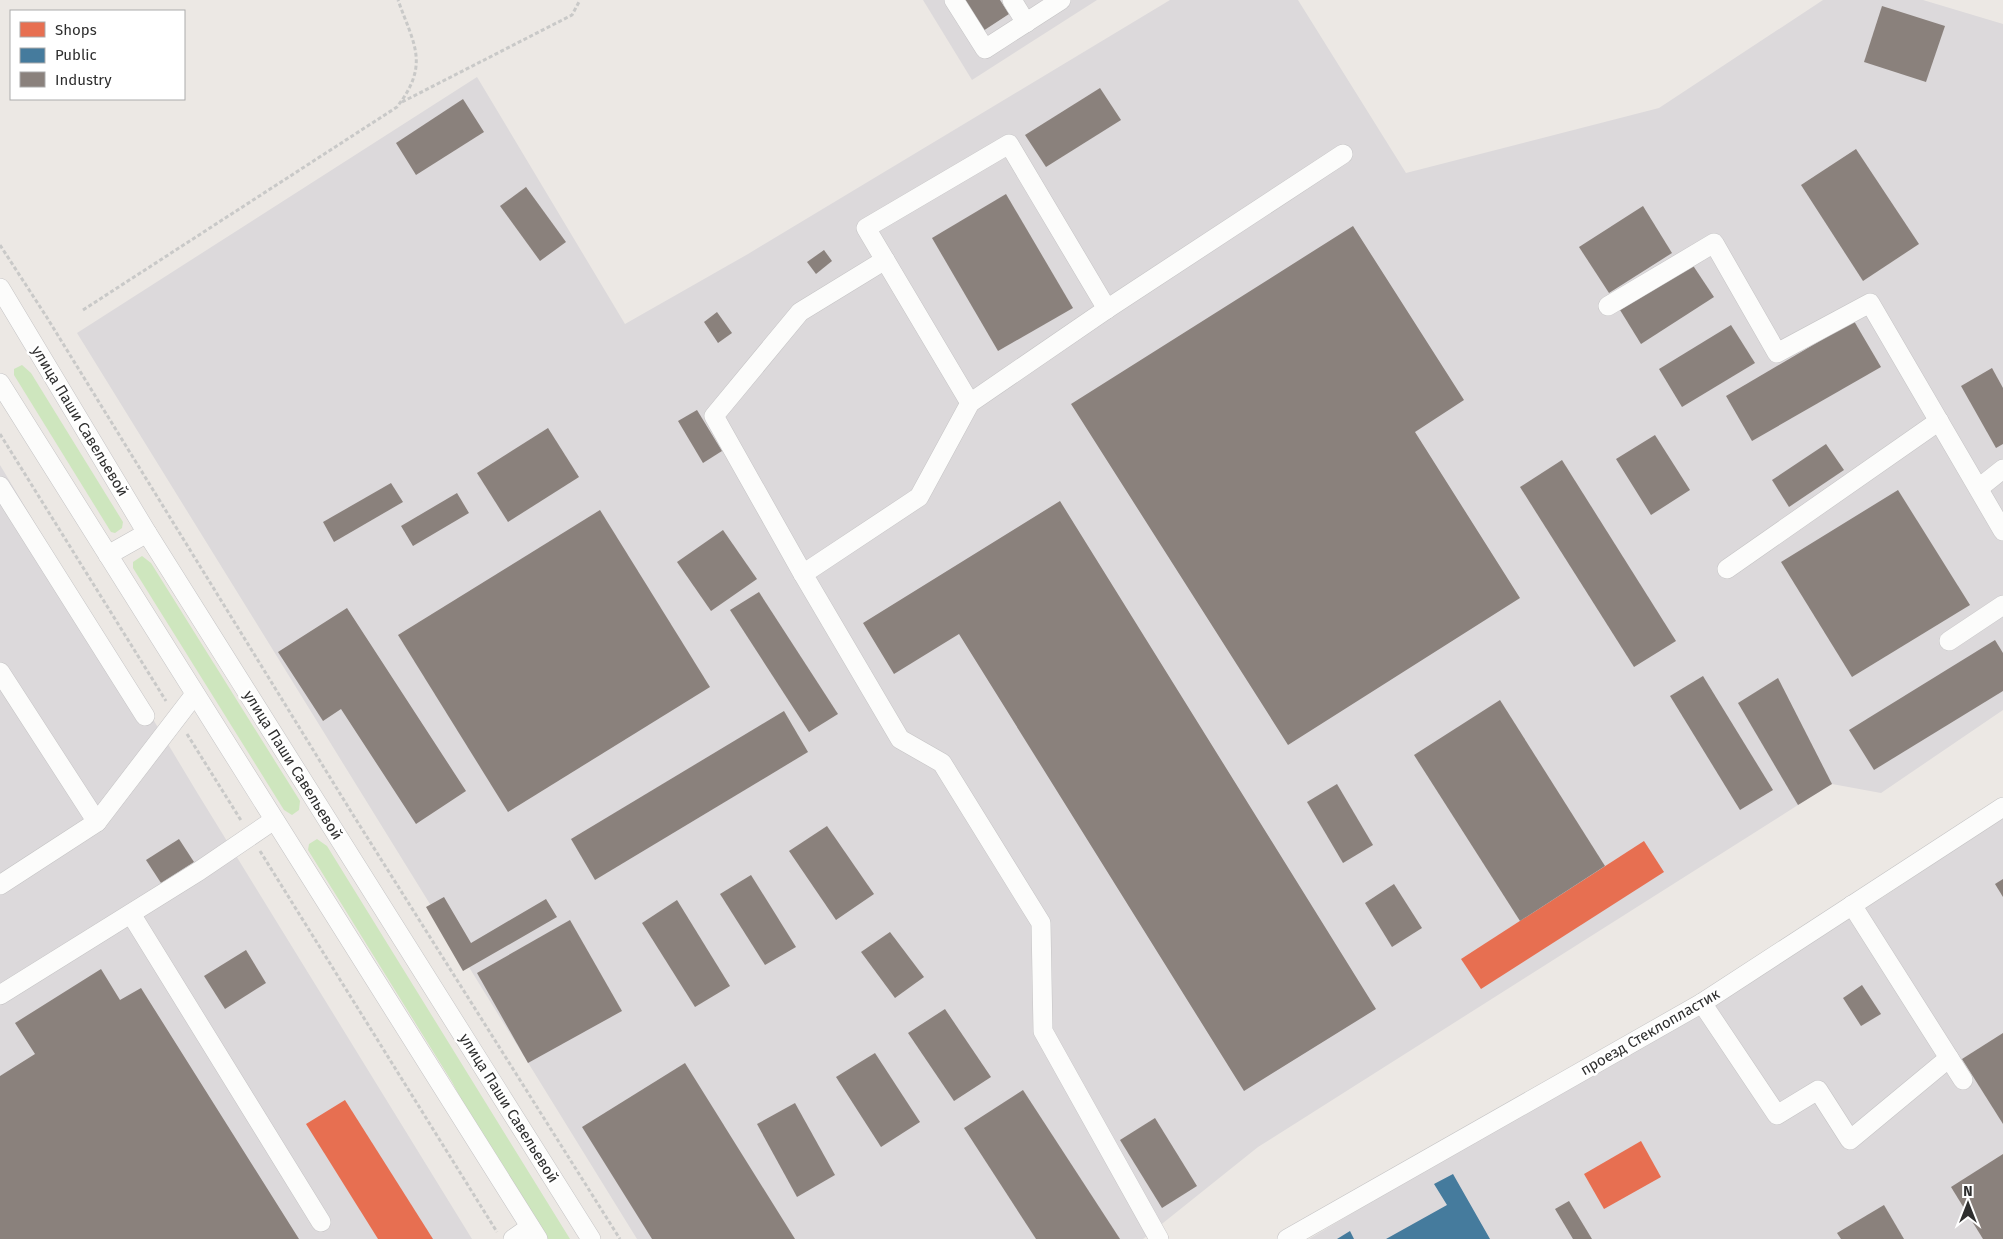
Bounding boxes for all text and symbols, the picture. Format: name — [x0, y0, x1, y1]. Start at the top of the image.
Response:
legend — [10, 10, 185, 100]
text: Shops — [55, 21, 97, 39]
text: Public — [55, 46, 97, 64]
text: Industry — [55, 71, 112, 89]
street label: улица Паши Савельевой — [28, 342, 132, 500]
street label: улица Паши Савельевой — [240, 687, 346, 843]
street label: проезд Стеклопластик — [1577, 985, 1723, 1079]
street label: улица Паши Савельевой — [456, 1030, 562, 1186]
north arrow — [1943, 1179, 1993, 1229]
text: N — [1963, 1183, 1973, 1200]

